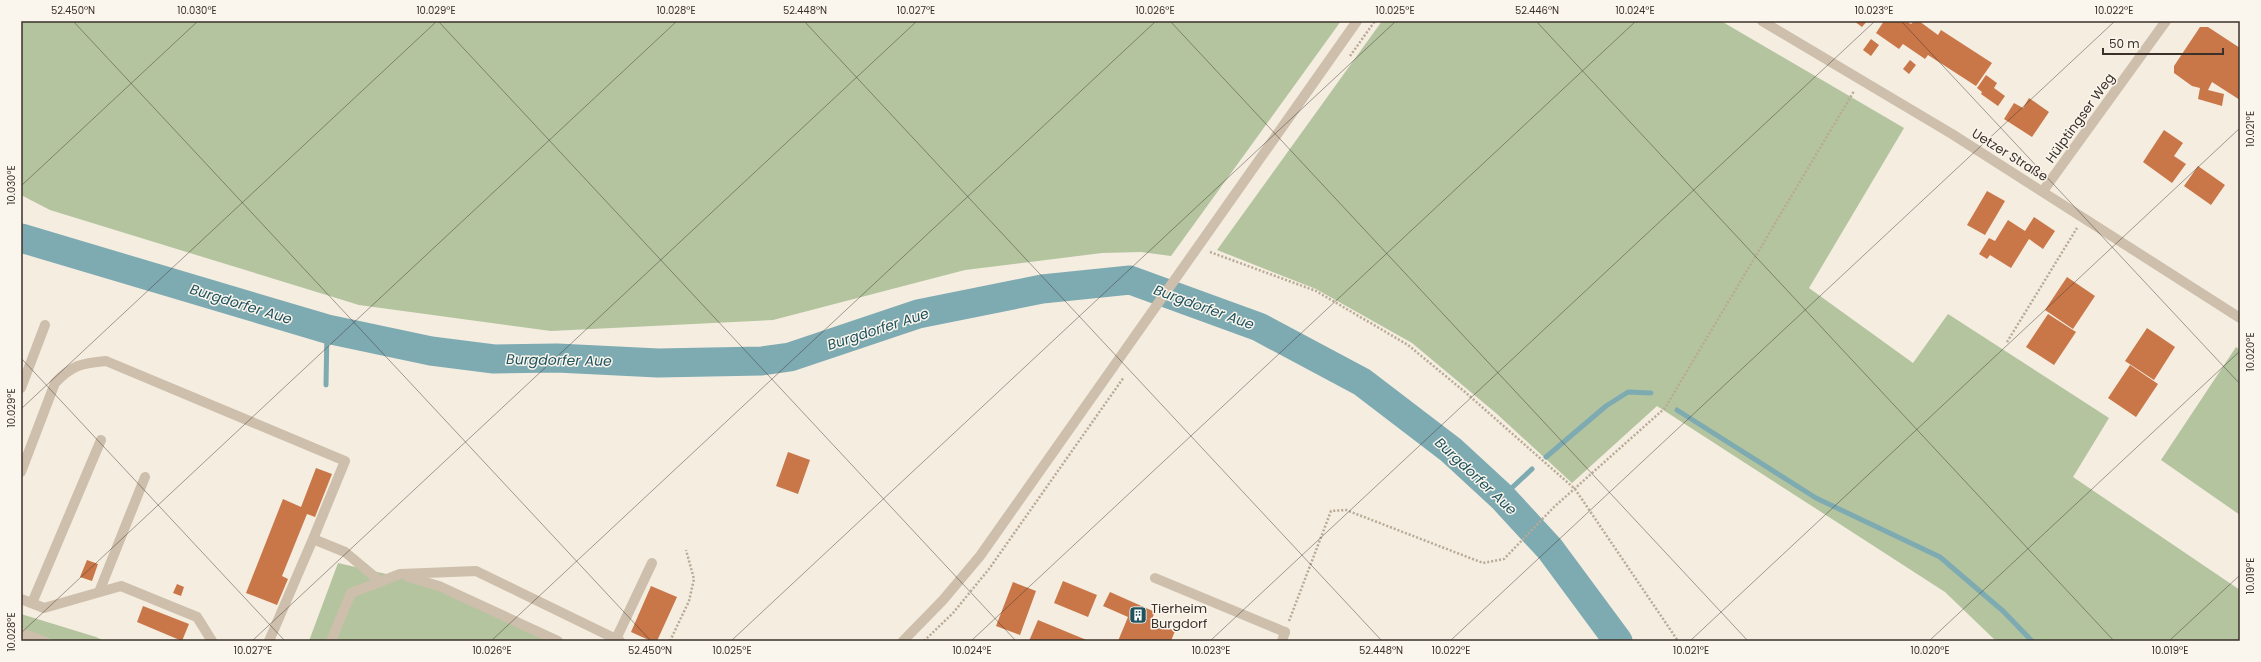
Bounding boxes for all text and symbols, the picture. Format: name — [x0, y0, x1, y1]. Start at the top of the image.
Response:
text: 52.450°N — [51, 3, 95, 18]
text: 10.030°E — [177, 3, 217, 18]
text: 10.029°E — [416, 3, 456, 18]
text: 10.028°E — [656, 3, 696, 18]
text: 52.448°N — [783, 3, 827, 18]
text: 10.027°E — [897, 3, 935, 18]
text: 10.026°E — [1135, 3, 1175, 18]
text: 10.025°E — [1375, 3, 1415, 18]
text: 52.446°N — [1515, 3, 1559, 18]
text: 10.024°E — [1615, 3, 1655, 18]
text: 10.023°E — [1855, 3, 1893, 18]
text: 10.022°E — [2095, 3, 2133, 18]
scale bar — [2103, 30, 2223, 56]
text: 50 m — [2109, 35, 2140, 52]
street label: Hülptingser Weg — [2041, 69, 2119, 167]
text: 10.021°E — [2243, 111, 2258, 147]
street label: Uetzer Straße — [1968, 124, 2052, 186]
text: 10.030°E — [4, 165, 19, 205]
water label: Burgdorfer Aue — [188, 279, 295, 329]
water label: Burgdorfer Aue — [1151, 280, 1257, 335]
water label: Burgdorfer Aue — [825, 303, 932, 355]
text: 10.020°E — [2243, 332, 2258, 372]
water label: Burgdorfer Aue — [506, 349, 612, 371]
text: 10.029°E — [4, 388, 19, 428]
water label: Burgdorfer Aue — [1431, 433, 1522, 520]
text: 10.019°E — [2243, 558, 2258, 594]
place label: Tierheim Burgdorf — [1151, 599, 1207, 633]
building icon: Tierheim Burgdorf — [1128, 605, 1148, 625]
text: 10.028°E — [4, 612, 19, 652]
text: 10.027°E — [234, 643, 272, 658]
text: 10.026°E — [472, 643, 512, 658]
text: 52.450°N — [628, 643, 672, 658]
text: 10.025°E — [712, 643, 752, 658]
text: 10.024°E — [952, 643, 992, 658]
text: 10.023°E — [1192, 643, 1230, 658]
text: 52.448°N — [1359, 643, 1403, 658]
text: 10.022°E — [1432, 643, 1470, 658]
text: 10.021°E — [1673, 643, 1709, 658]
text: 10.020°E — [1910, 643, 1950, 658]
text: 10.019°E — [2152, 643, 2188, 658]

